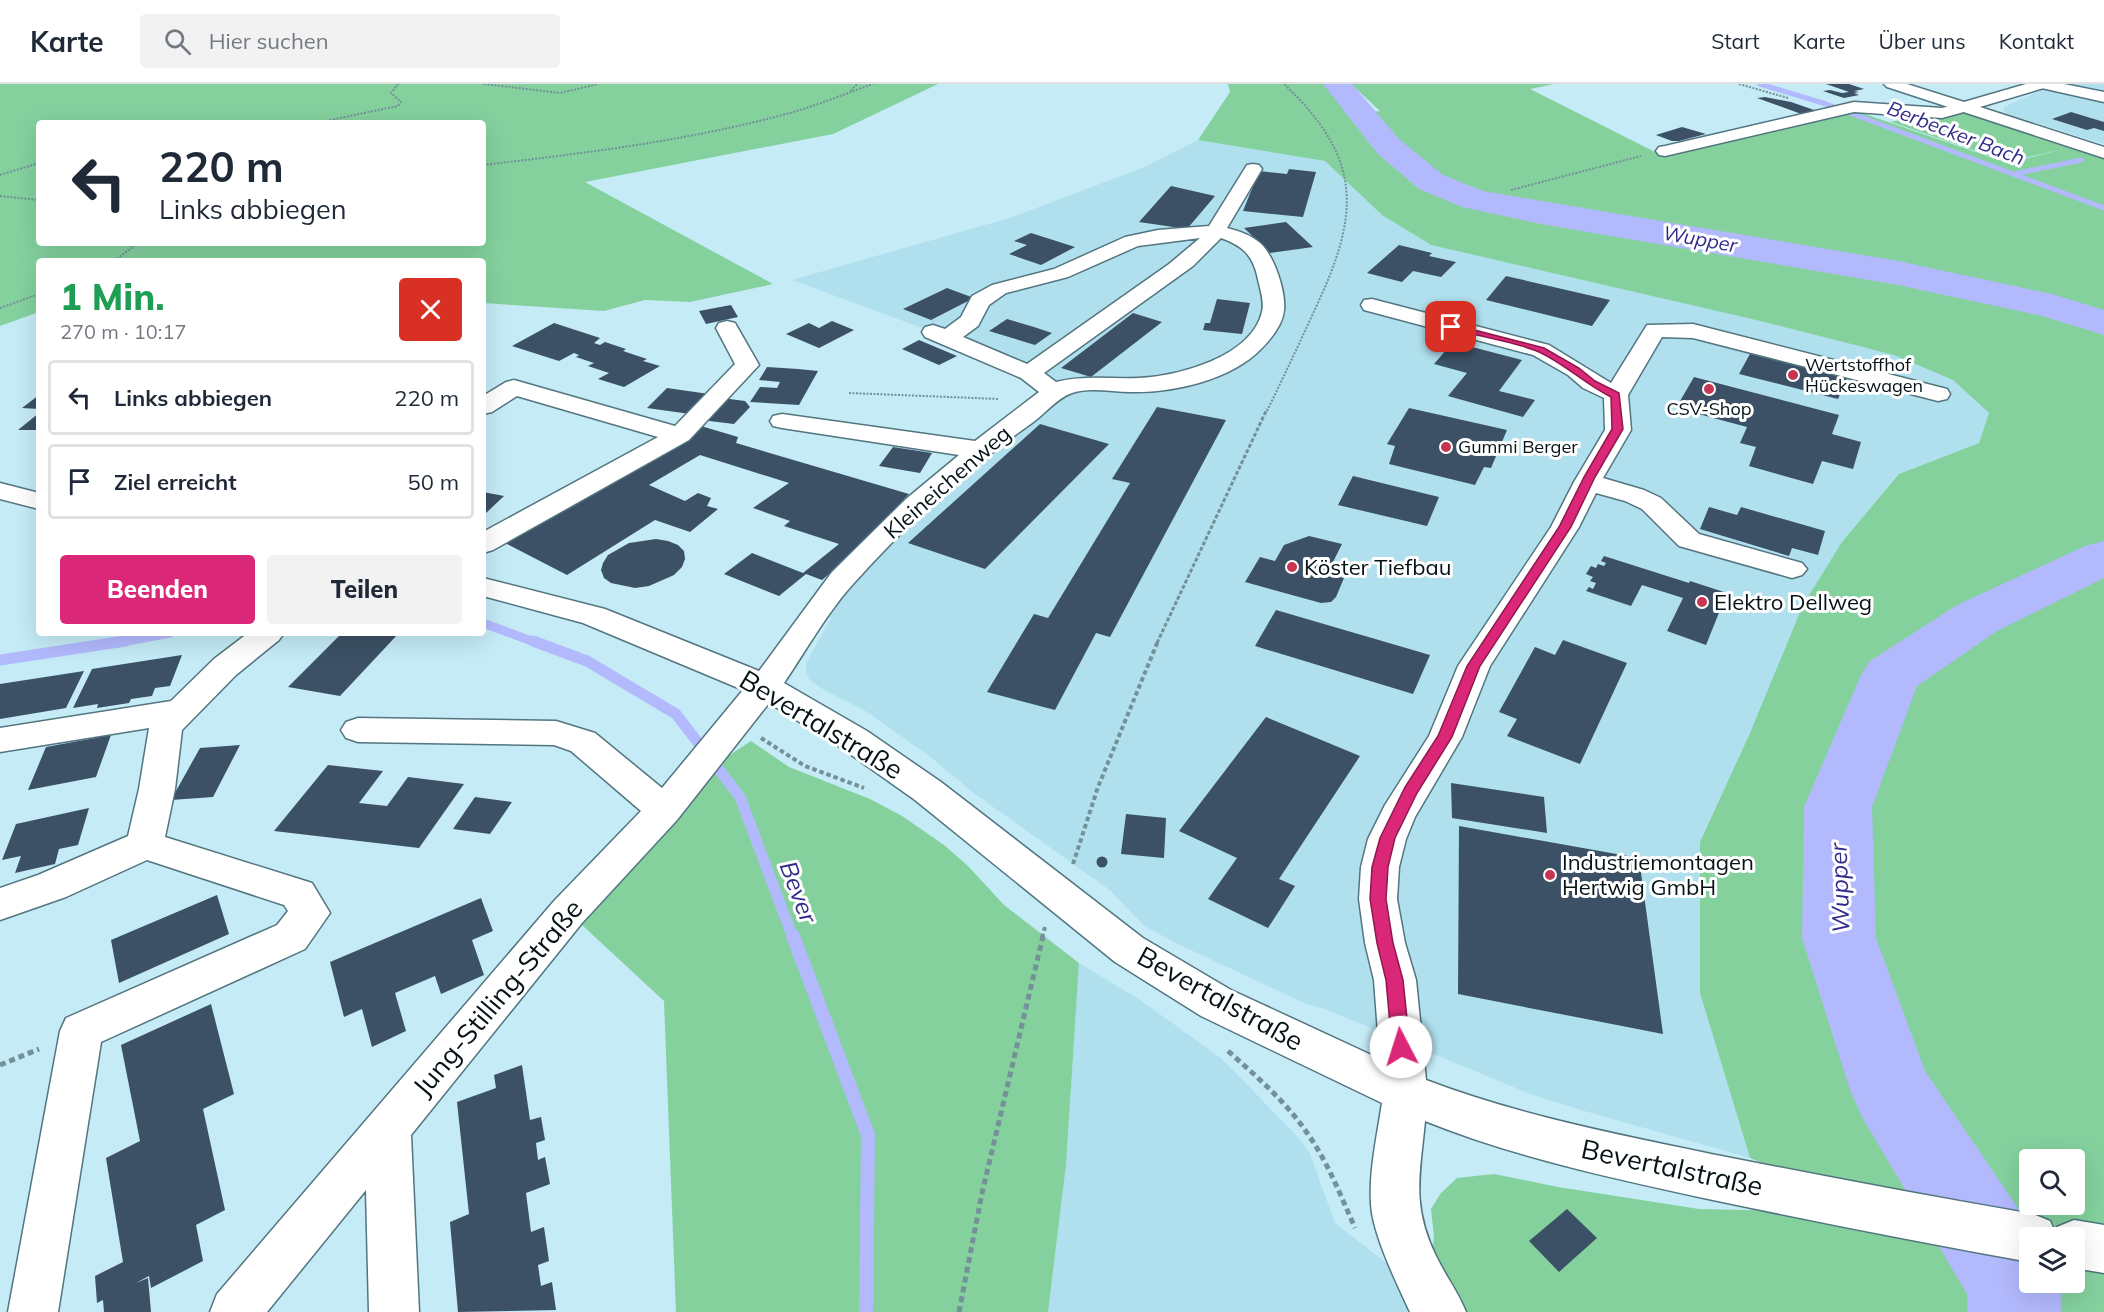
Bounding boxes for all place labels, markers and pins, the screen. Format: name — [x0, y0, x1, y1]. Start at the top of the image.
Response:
pin — [1425, 301, 1476, 352]
place label: Wertstoffhof Hückeswagen — [1805, 353, 1923, 397]
marker: Wertstoffhof Hückeswagen — [1786, 368, 1800, 382]
marker: CSV-Shop — [1702, 382, 1716, 396]
place label: CSV-Shop — [1667, 397, 1752, 420]
place label: Gummi Berger — [1458, 435, 1578, 458]
marker: Gummi Berger — [1439, 440, 1453, 454]
place label: Köster Tiefbau — [1304, 553, 1451, 581]
marker: Köster Tiefbau — [1285, 560, 1299, 574]
place label: Elektro Dellweg — [1714, 588, 1872, 616]
marker: Elektro Dellweg — [1695, 595, 1709, 609]
place label: Industriemontagen Hertwig GmbH — [1562, 848, 1754, 901]
marker: Industriemontagen Hertwig GmbH — [1543, 868, 1557, 882]

